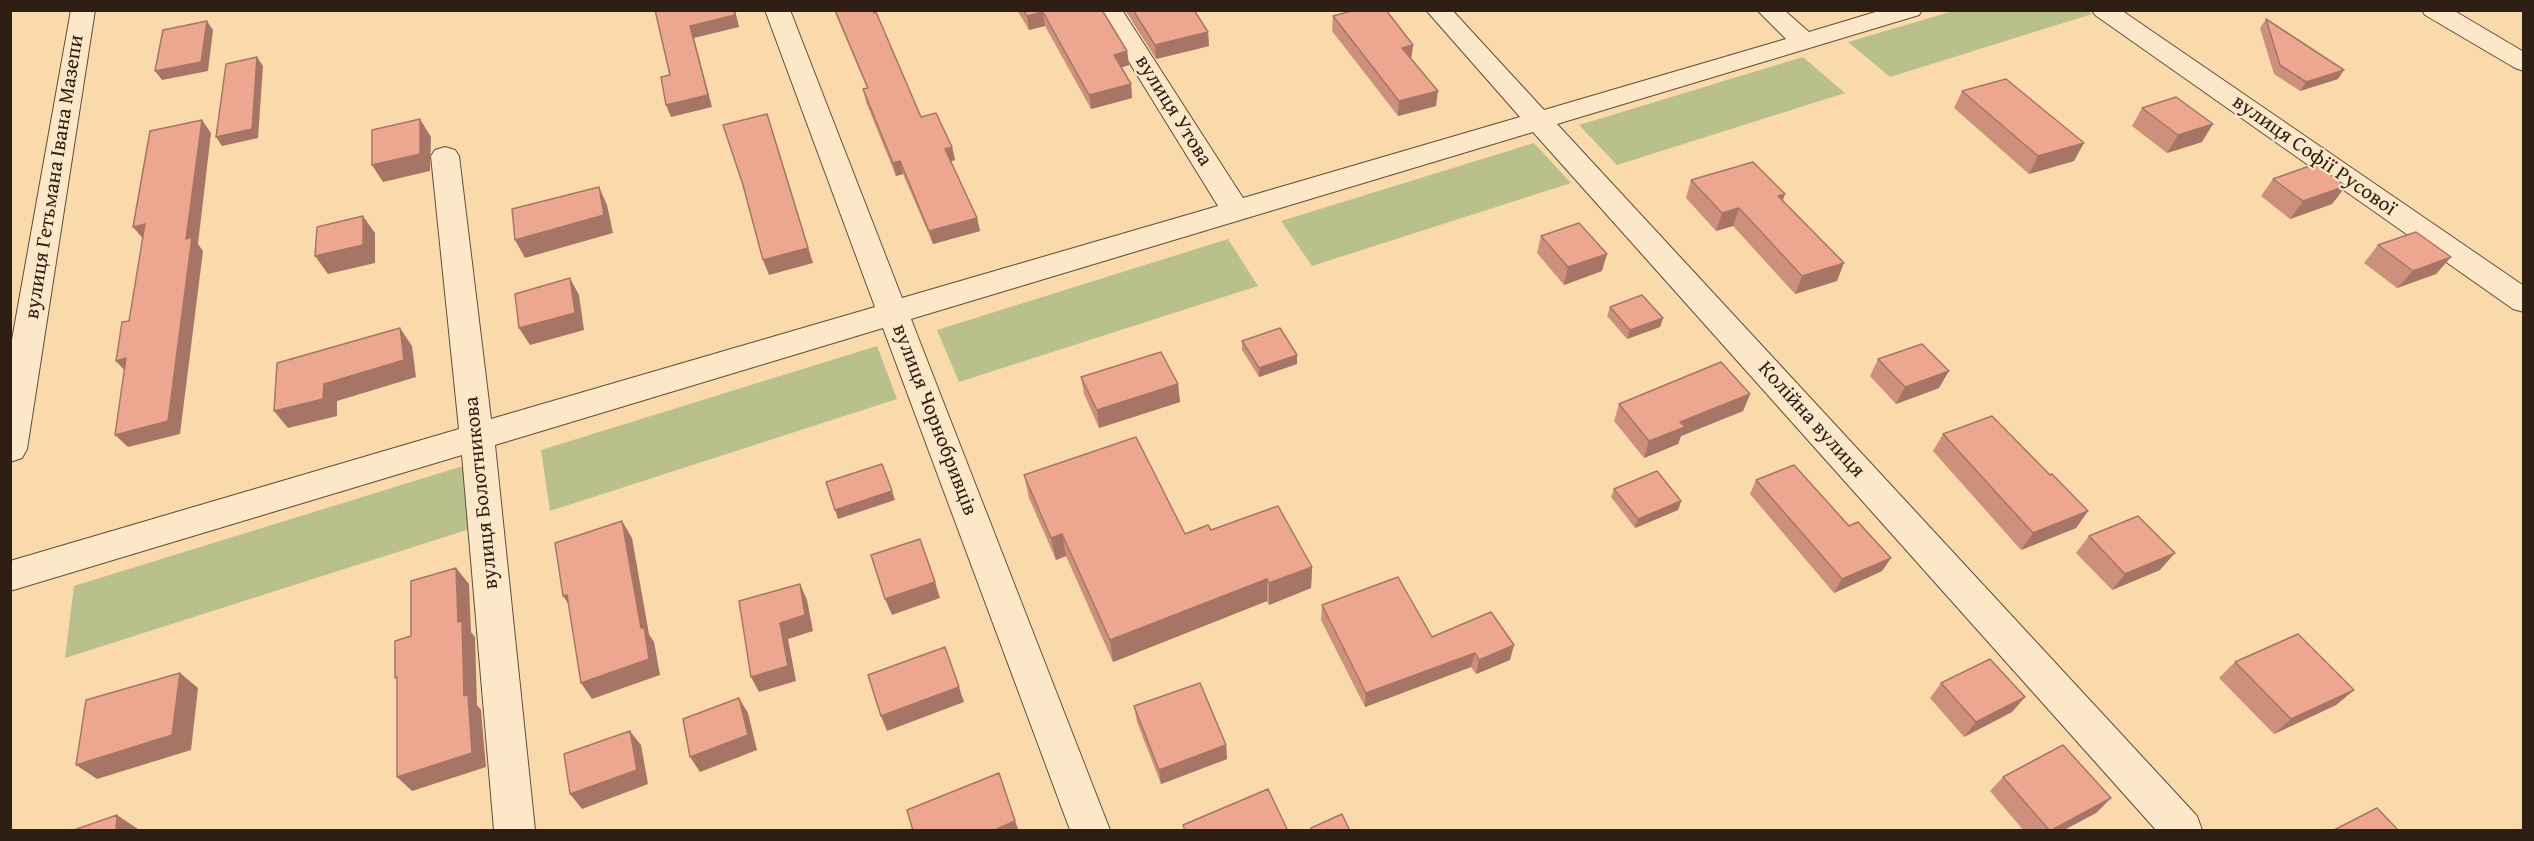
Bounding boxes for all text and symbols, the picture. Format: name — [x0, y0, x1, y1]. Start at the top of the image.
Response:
street label: вулиця Гетьмана Івана Мазепи — [20, 33, 90, 321]
street label: вулиця Утова — [1129, 51, 1217, 171]
street label: вулиця Софії Русової — [2227, 90, 2401, 222]
street label: вулиця Чорнобривців — [886, 321, 982, 519]
street label: Колійна вулиця — [1752, 357, 1870, 483]
street label: вулиця Болотникова — [459, 395, 505, 591]

